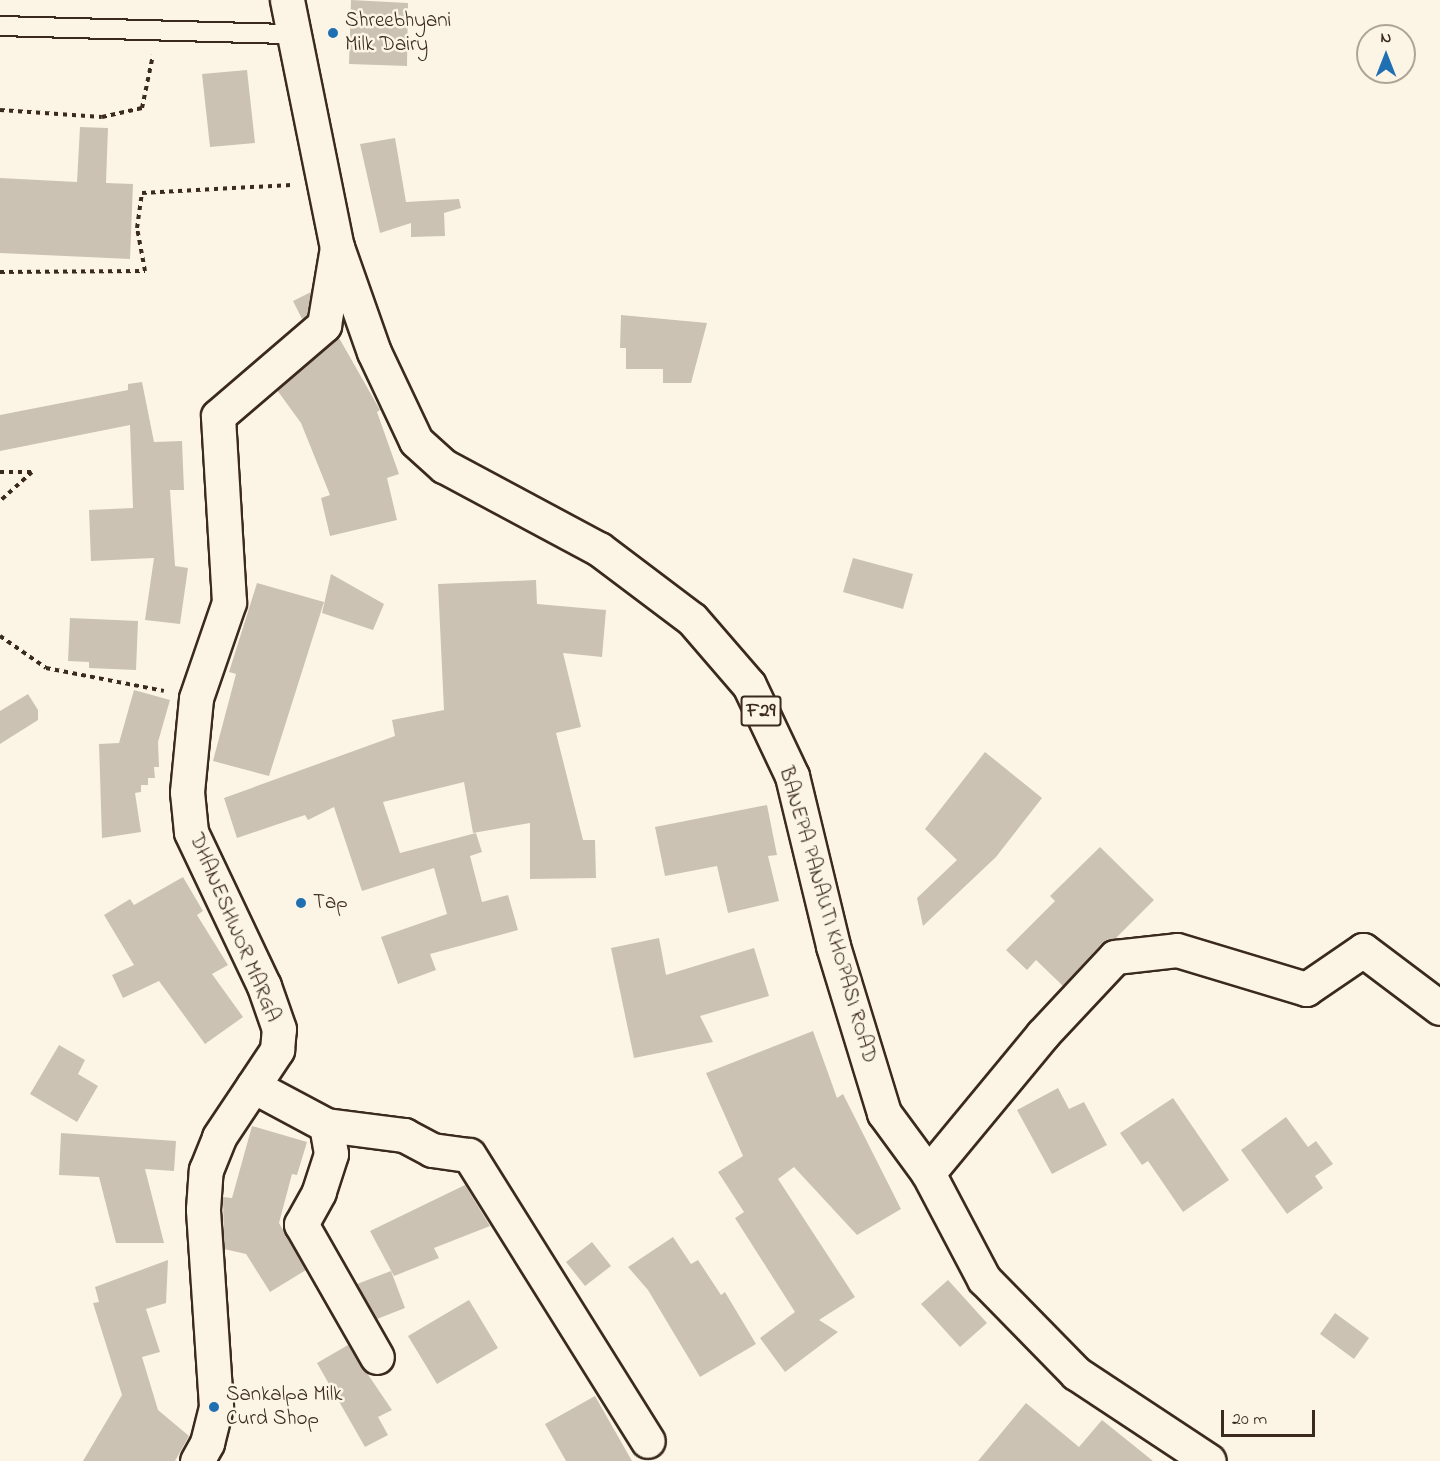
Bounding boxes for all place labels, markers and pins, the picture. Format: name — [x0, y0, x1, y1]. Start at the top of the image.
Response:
place label: Shreebhyani Milk Dairy — [345, 8, 451, 58]
marker: Shreebhyani Milk Dairy — [326, 26, 340, 40]
place label: Tap — [313, 890, 348, 916]
marker: Tap — [294, 896, 308, 910]
place label: Sankalpa Milk Curd Shop — [226, 1382, 343, 1432]
marker: Sankalpa Milk Curd Shop — [207, 1400, 221, 1414]

